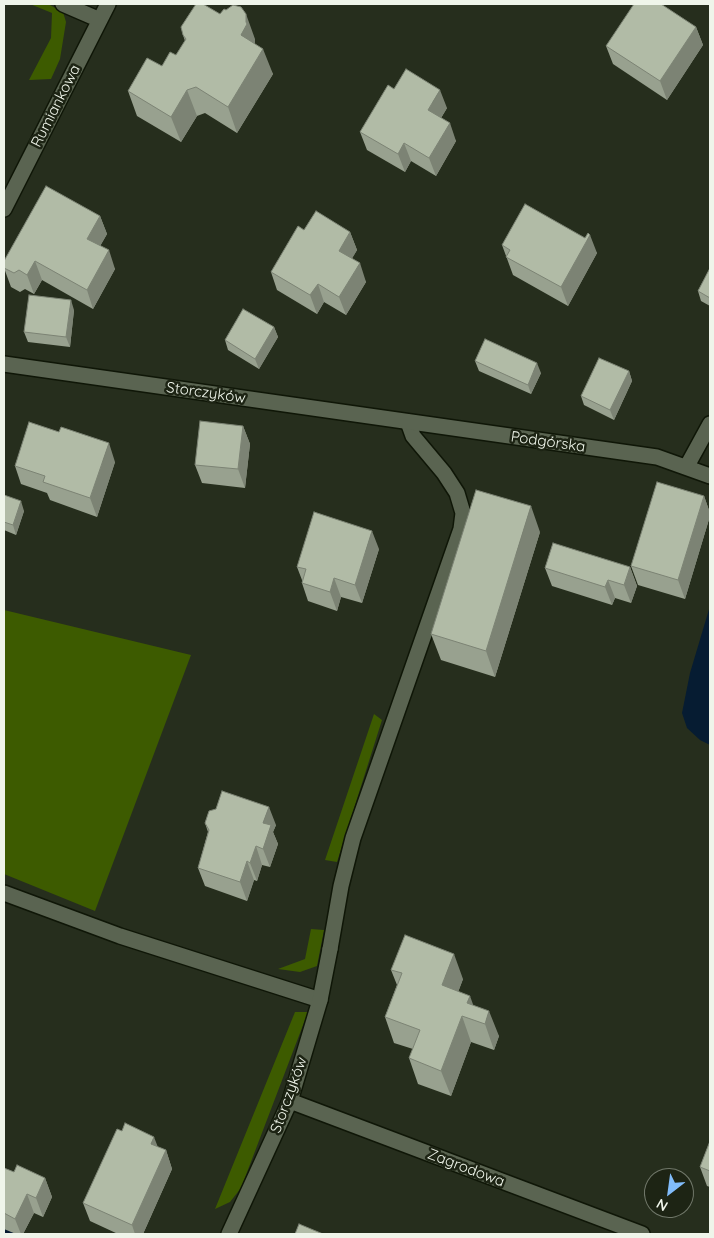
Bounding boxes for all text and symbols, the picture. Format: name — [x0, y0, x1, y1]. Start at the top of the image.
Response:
street label: Rumiankowa — [27, 62, 85, 150]
street label: Storczyków — [165, 379, 247, 407]
street label: Podgórska — [510, 428, 586, 456]
street label: Storczyków — [267, 1054, 311, 1136]
street label: Zagrodowa — [425, 1145, 507, 1191]
north arrow — [644, 1168, 694, 1218]
text: N — [653, 1195, 671, 1215]

